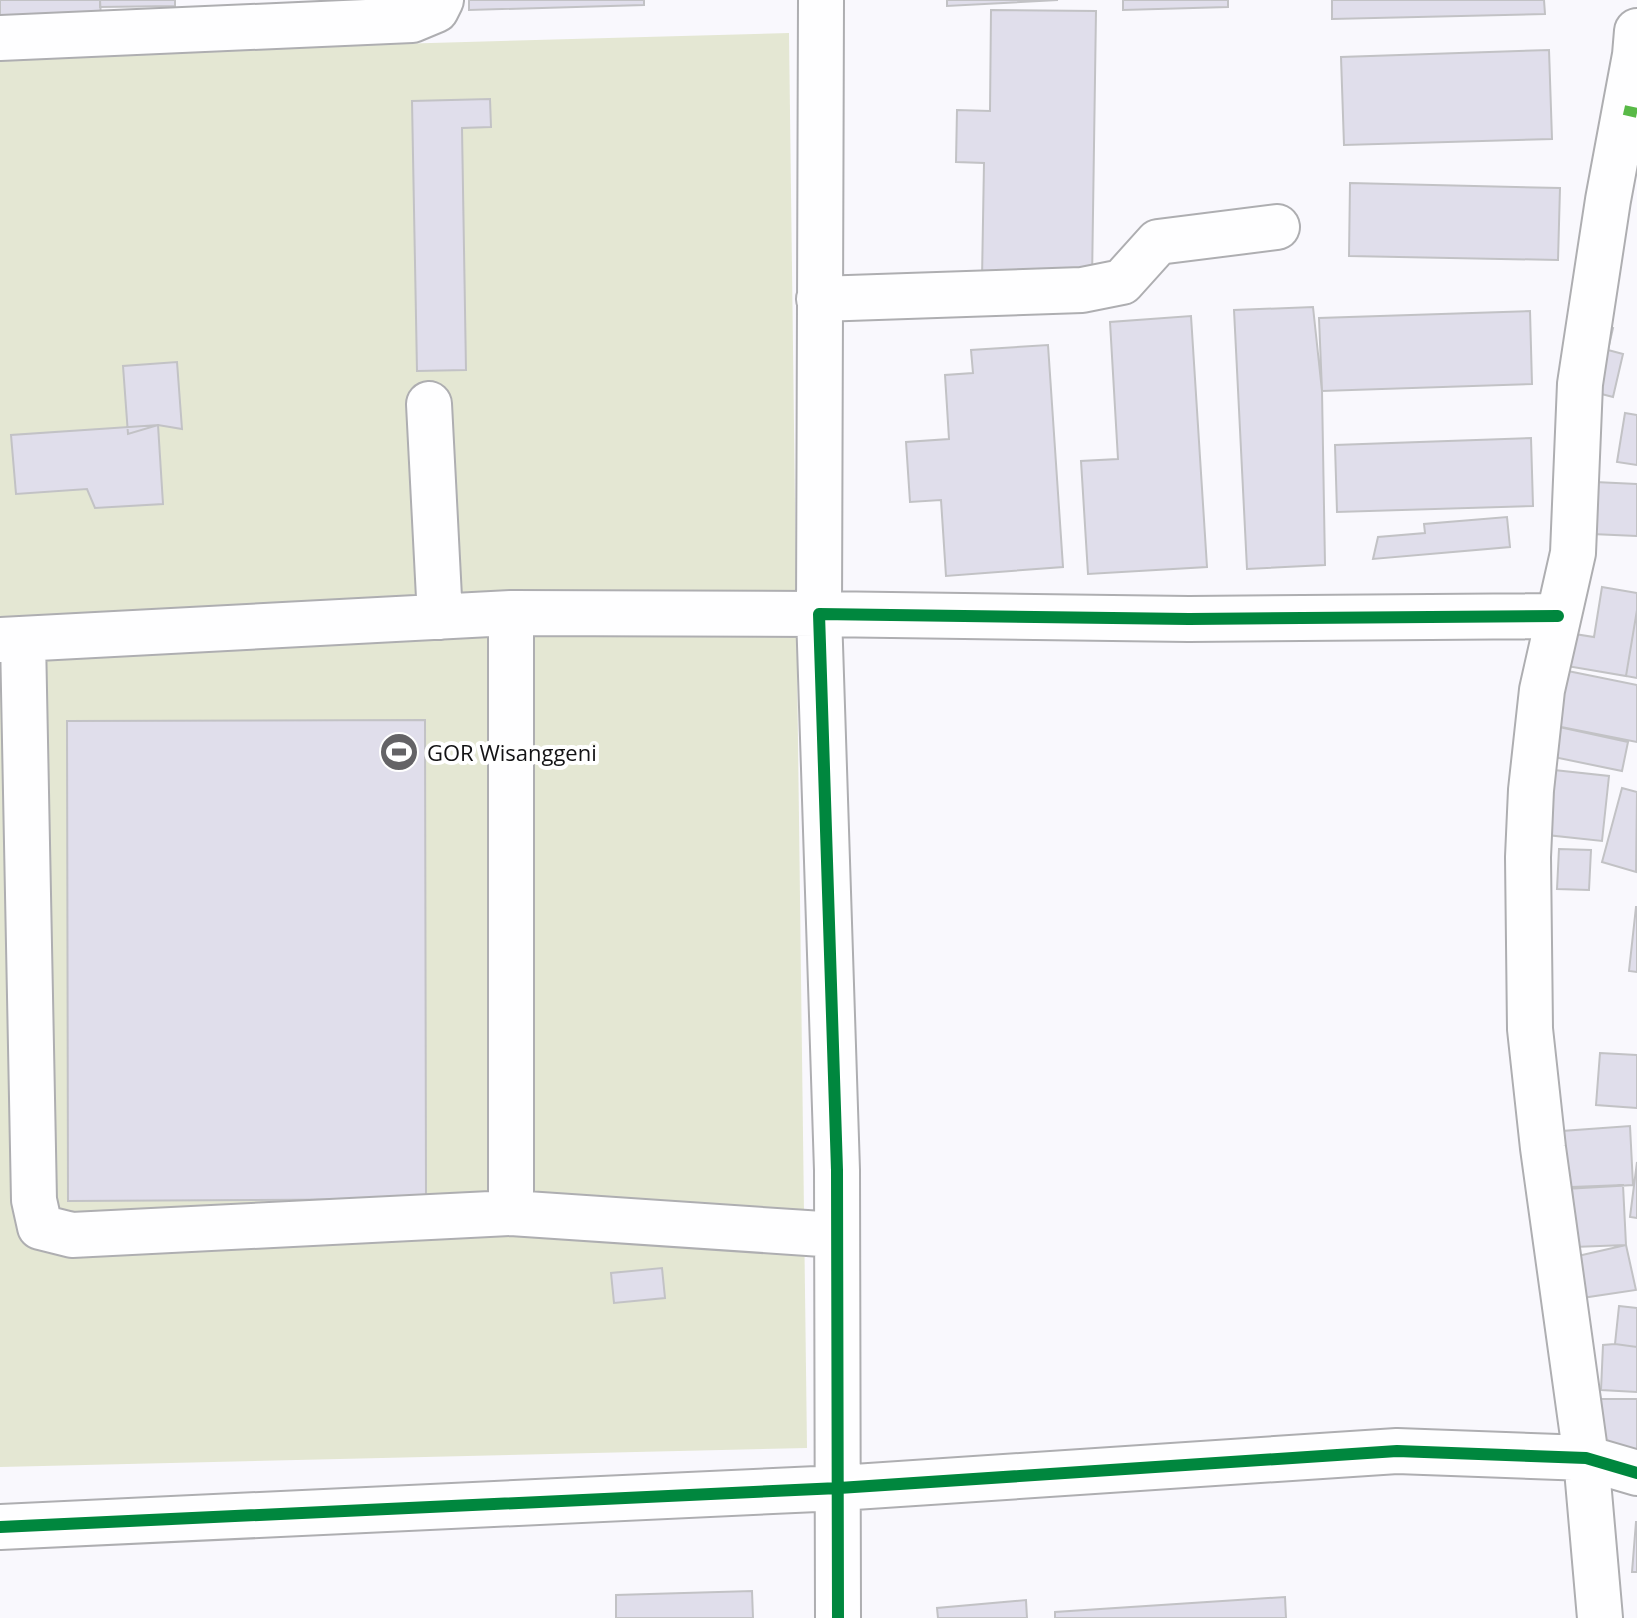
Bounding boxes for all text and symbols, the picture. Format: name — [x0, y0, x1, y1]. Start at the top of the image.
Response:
sports icon: GOR Wisanggeni — [378, 731, 420, 773]
place label: GOR Wisanggeni — [427, 737, 597, 767]

